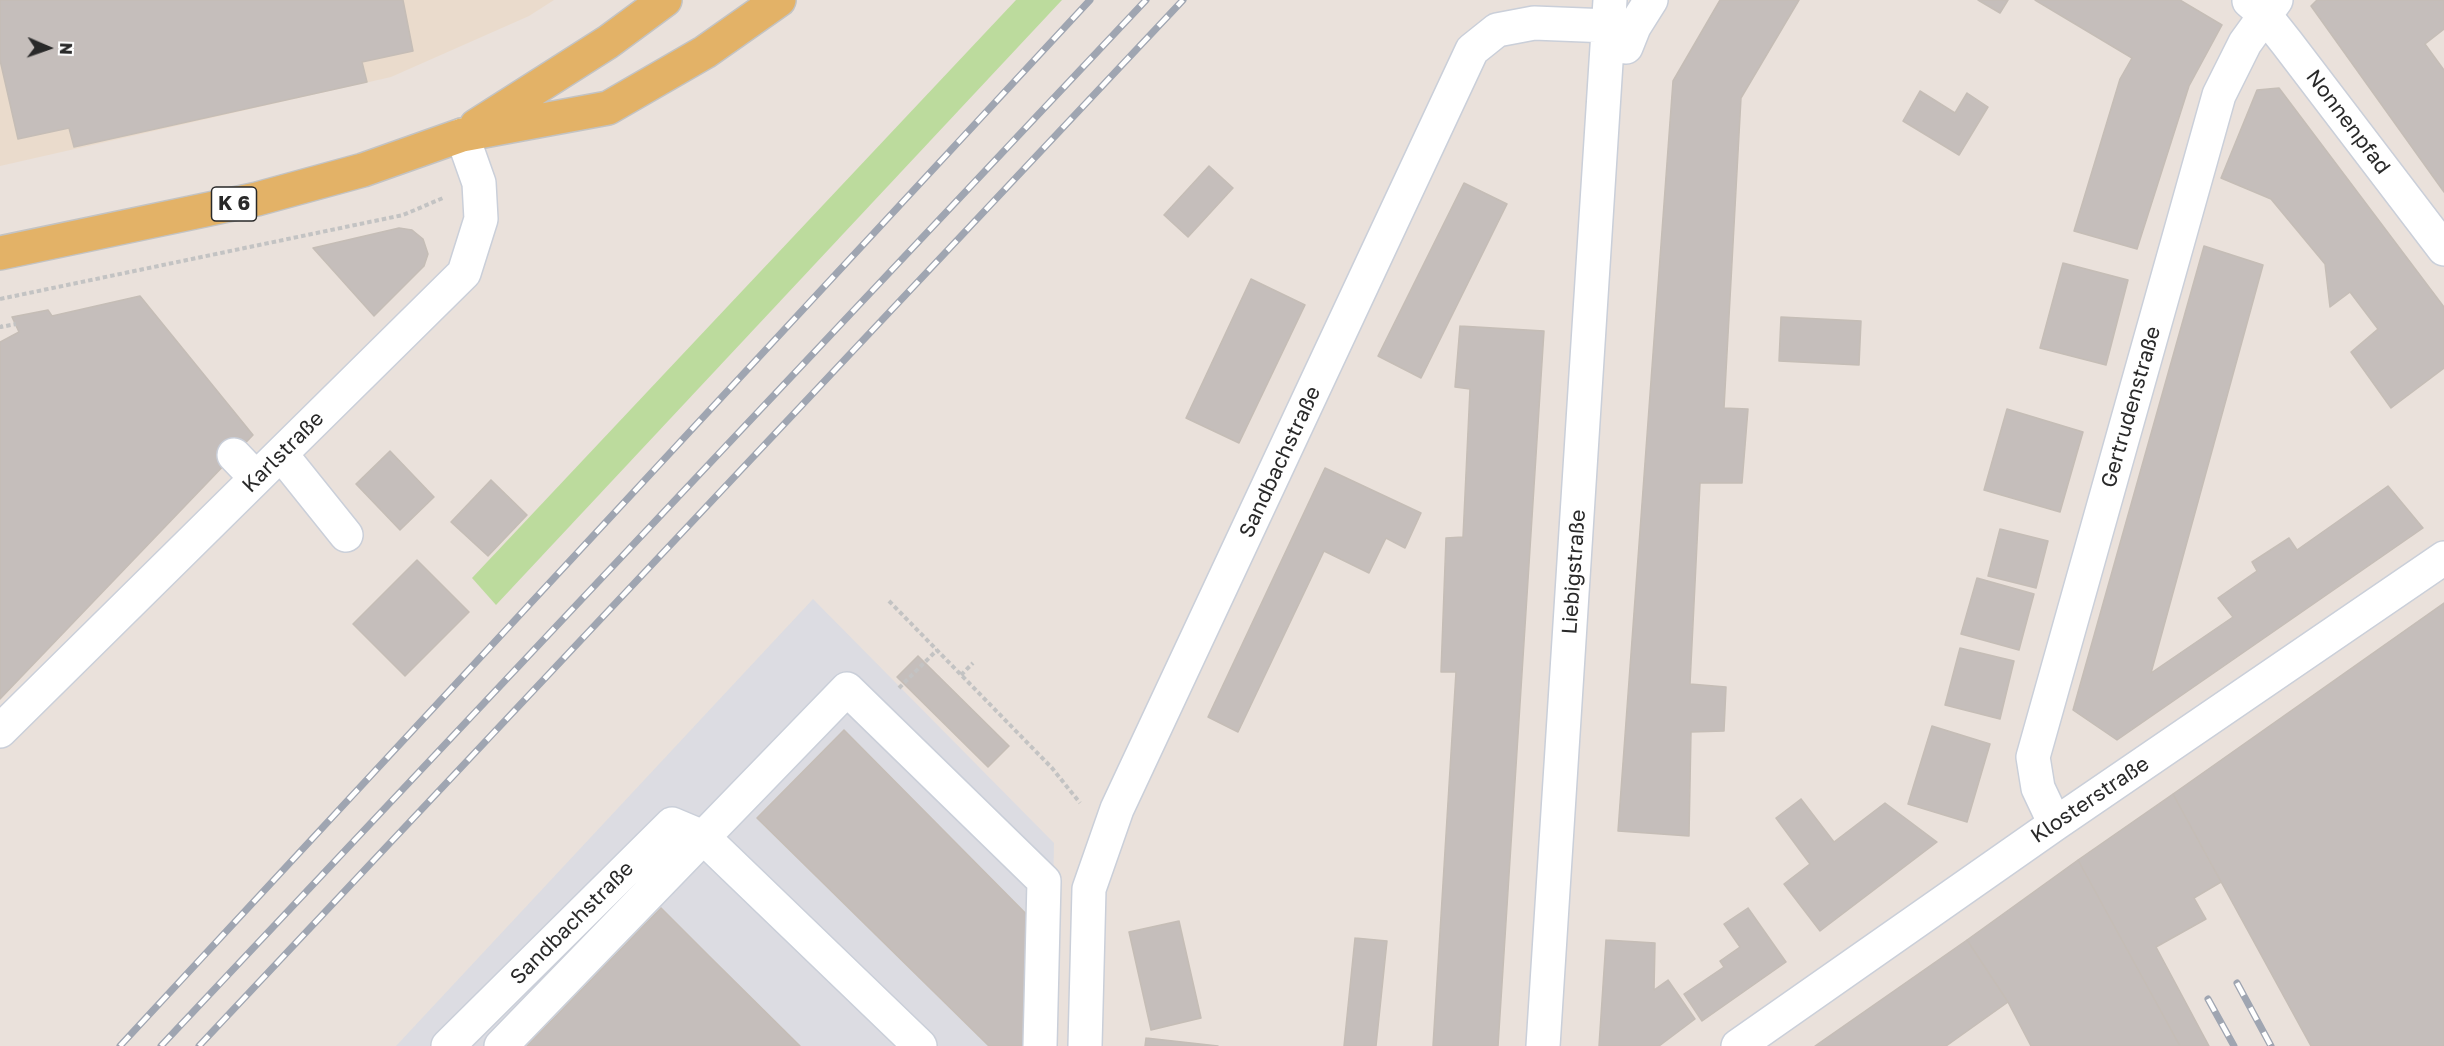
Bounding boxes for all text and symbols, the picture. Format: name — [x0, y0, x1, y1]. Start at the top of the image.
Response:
north arrow — [18, 18, 78, 78]
text: N — [56, 42, 76, 55]
street label: Nonnenpfad — [2301, 65, 2395, 179]
road number: K 6 — [212, 187, 256, 221]
street label: Gertrudenstraße — [2096, 323, 2166, 491]
street label: Sandbachstraße — [1234, 382, 1326, 542]
street label: Karlstraße — [237, 406, 329, 498]
street label: Liebigstraße — [1557, 509, 1591, 635]
street label: Klosterstraße — [2026, 751, 2154, 849]
street label: Sandbachstraße — [505, 856, 639, 990]

